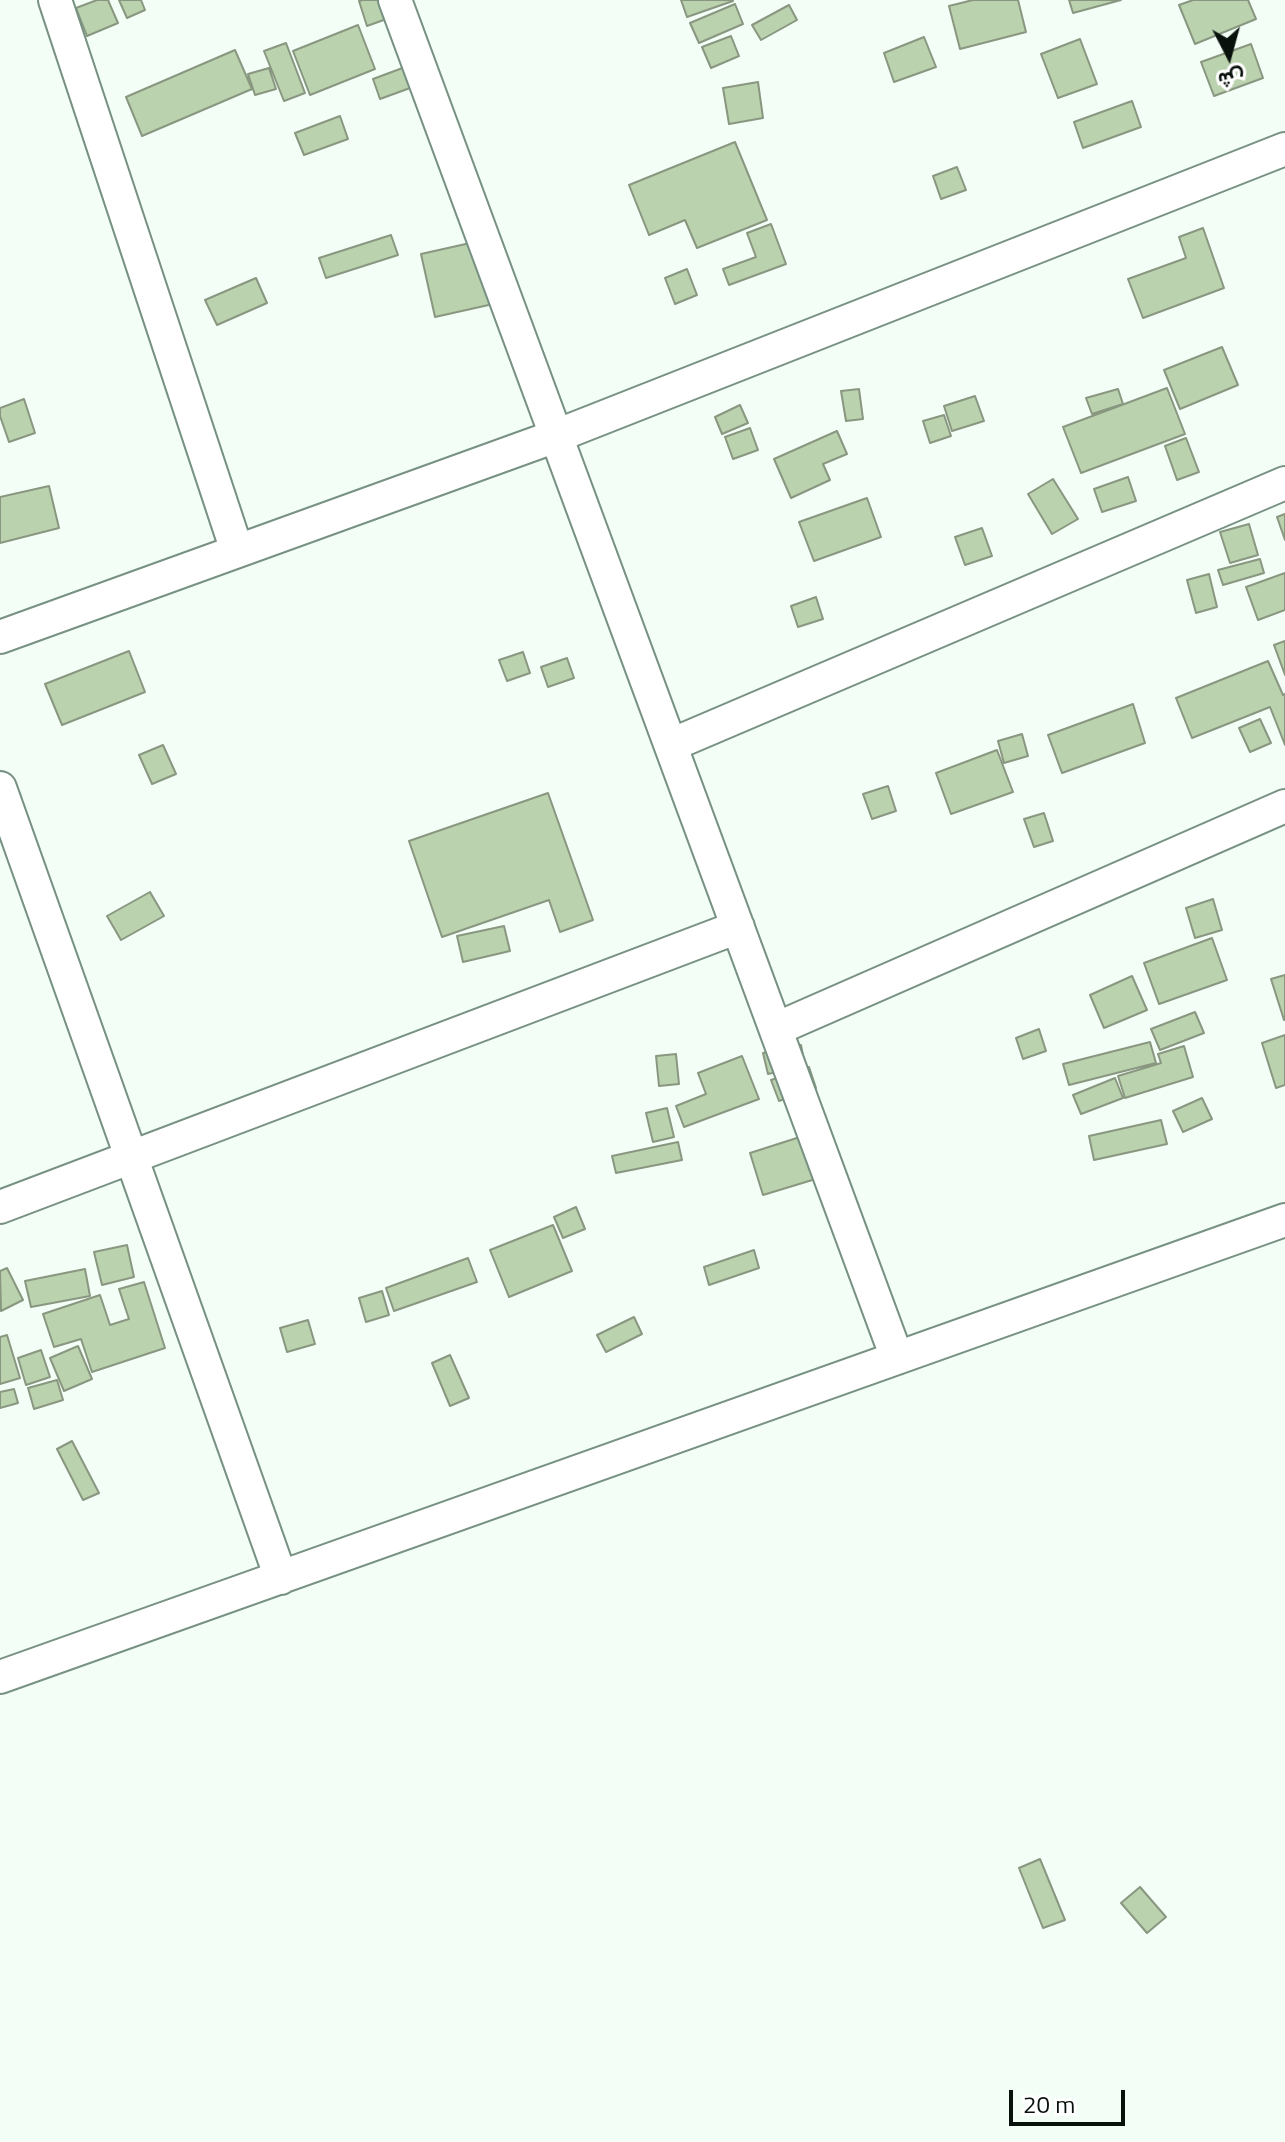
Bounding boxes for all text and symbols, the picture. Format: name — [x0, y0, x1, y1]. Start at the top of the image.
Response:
north arrow — [1189, 16, 1269, 96]
text: ش — [1217, 62, 1246, 98]
scale bar — [1013, 2074, 1129, 2124]
text: 20 m — [1023, 2086, 1075, 2122]

